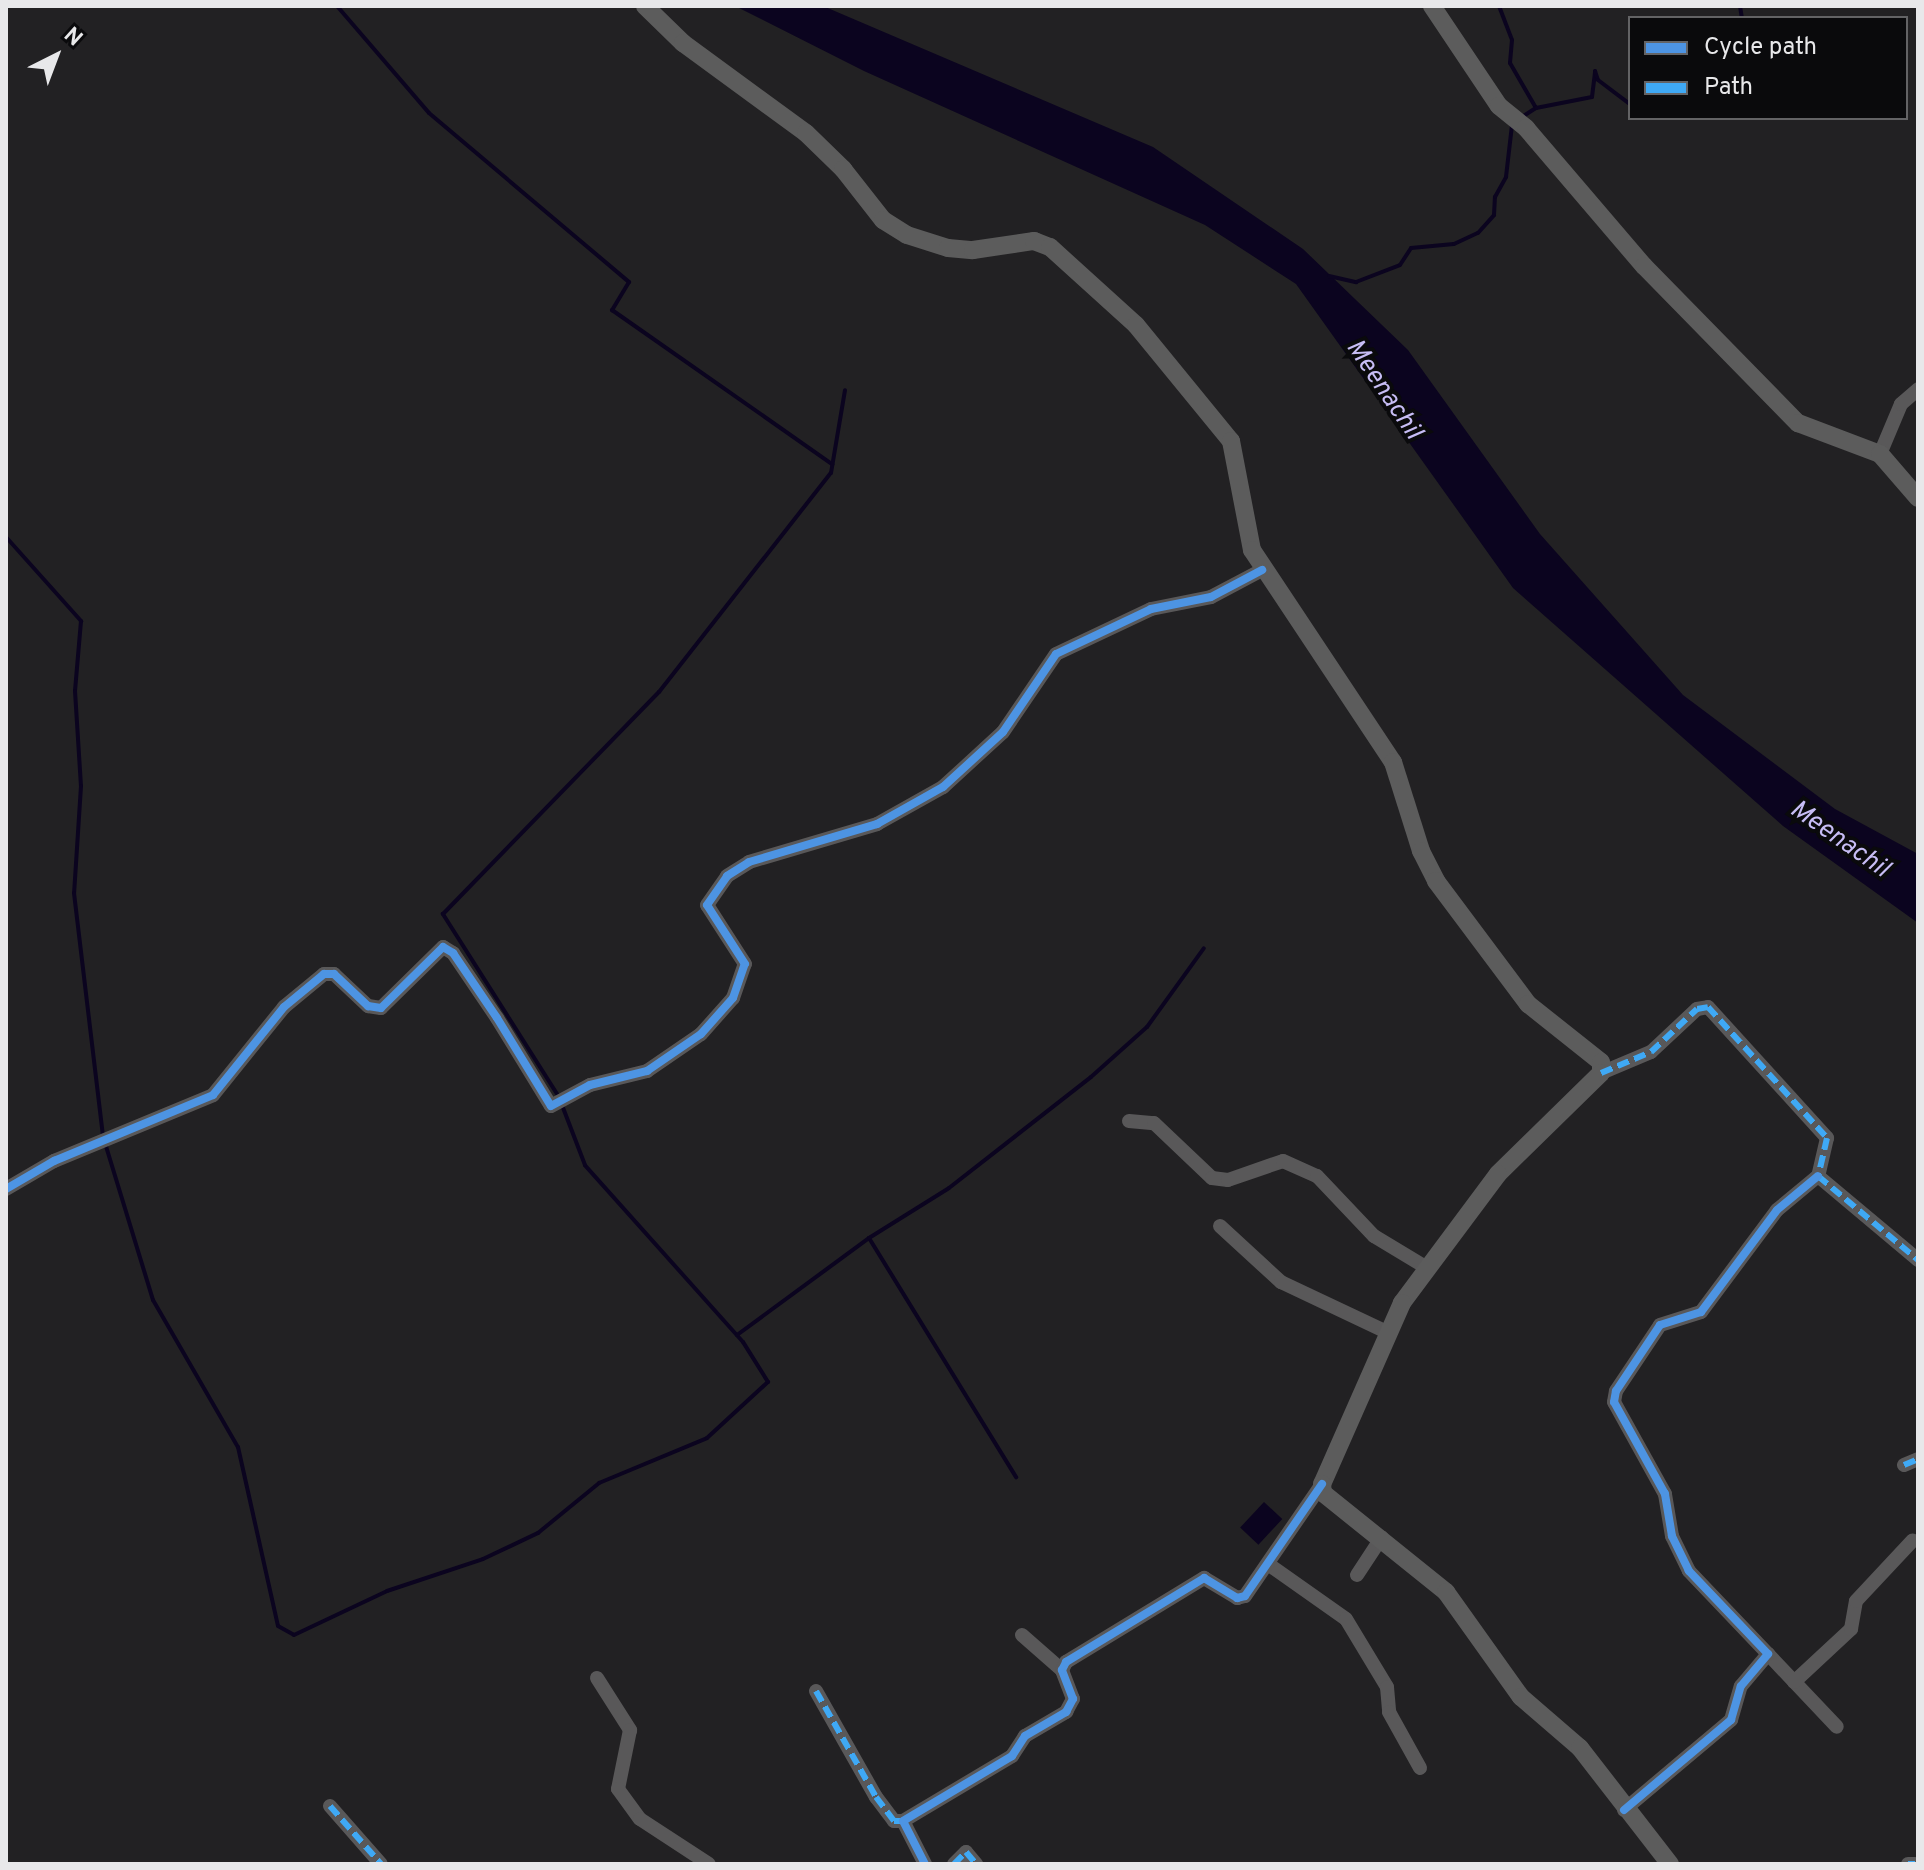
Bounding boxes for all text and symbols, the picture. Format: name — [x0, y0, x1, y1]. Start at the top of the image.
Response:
north arrow — [16, 16, 96, 96]
legend — [1628, 16, 1908, 120]
text: N — [57, 22, 87, 53]
text: Cycle path — [1704, 33, 1817, 63]
text: Path — [1704, 73, 1753, 103]
water label: Meenachil — [1338, 334, 1428, 446]
water label: Meenachil — [1783, 794, 1895, 886]

